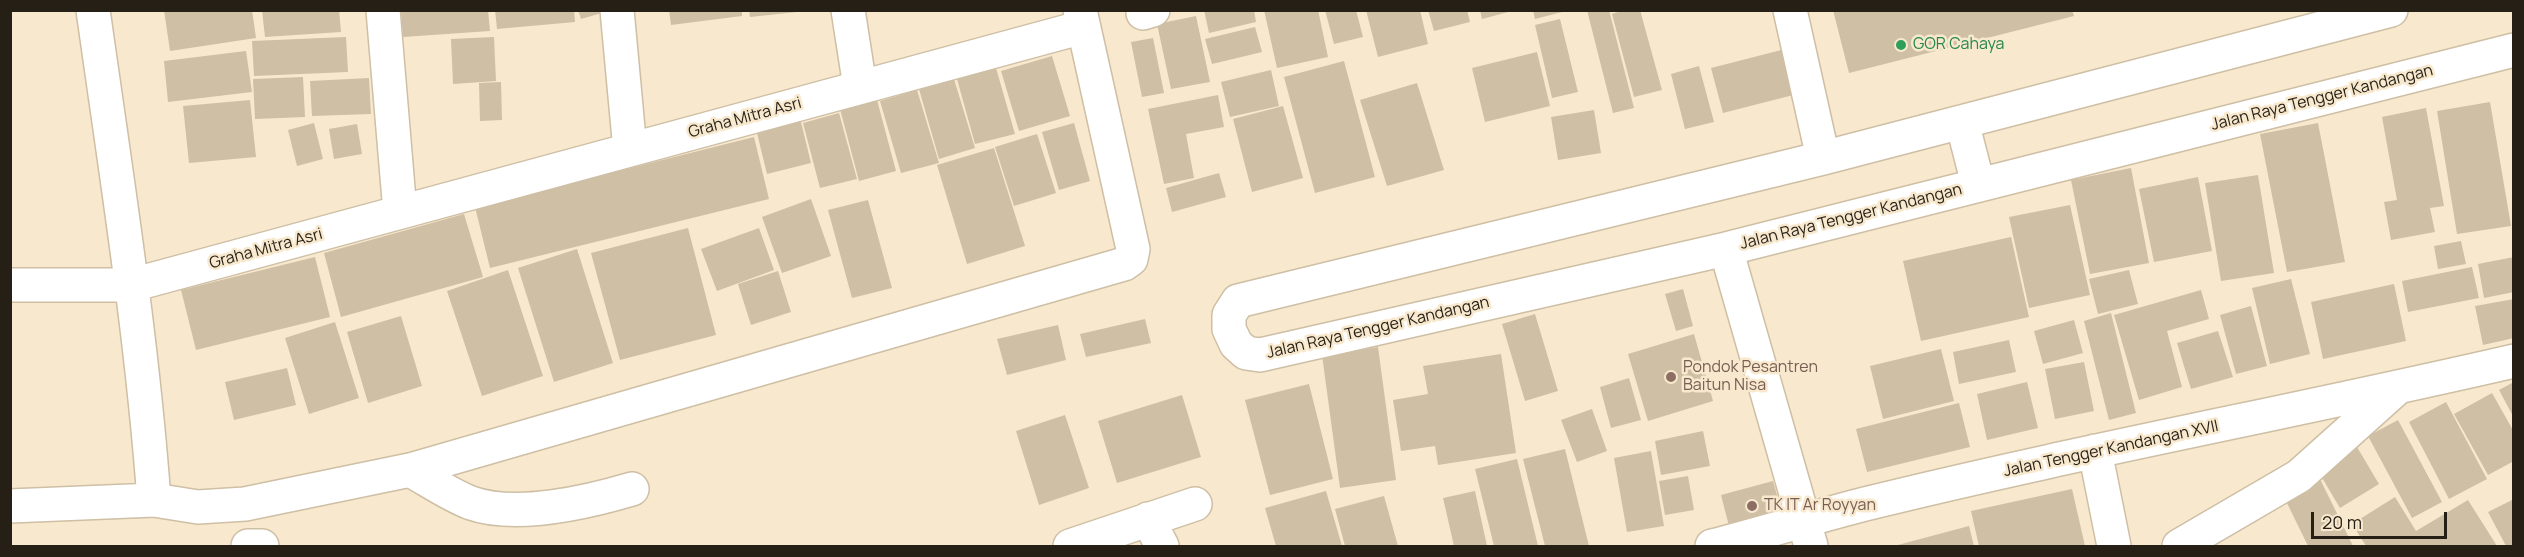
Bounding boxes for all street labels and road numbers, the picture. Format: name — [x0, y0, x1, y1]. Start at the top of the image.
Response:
street label: Jalan Raya Tengger Kandangan — [2209, 61, 2435, 135]
street label: Graha Mitra Asri — [686, 94, 804, 142]
street label: Jalan Raya Tengger Kandangan — [1738, 180, 1964, 254]
street label: Graha Mitra Asri — [207, 225, 325, 273]
street label: Jalan Raya Tengger Kandangan — [1265, 293, 1491, 363]
street label: Jalan Tengger Kandangan XVII — [2002, 417, 2220, 481]

